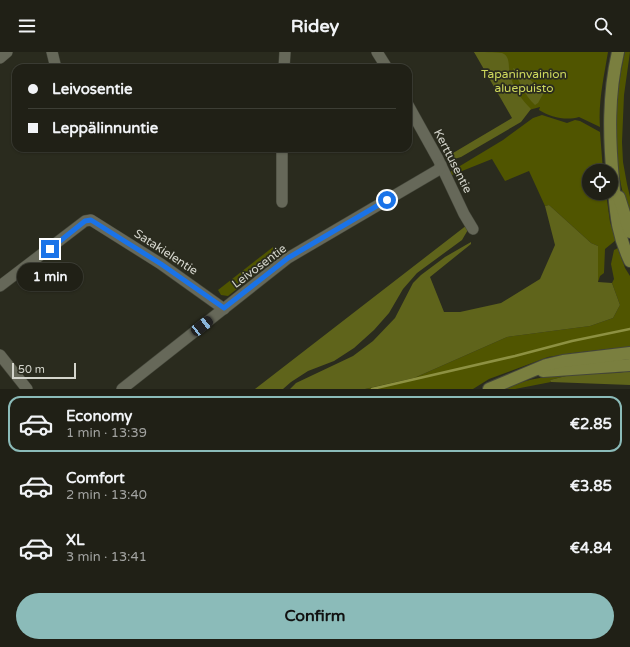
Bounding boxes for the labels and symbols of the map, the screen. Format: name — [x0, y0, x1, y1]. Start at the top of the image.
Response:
park label: Tapaninvainion aluepuisto — [481, 67, 567, 95]
street label: Kerttusentie — [431, 127, 475, 196]
route start — [378, 191, 396, 209]
street label: Satakielentie — [132, 226, 201, 278]
route end — [41, 240, 59, 258]
street label: Leivosentie — [229, 241, 289, 291]
callout: 1 min — [17, 263, 83, 291]
car — [189, 314, 215, 338]
scale bar — [12, 361, 76, 380]

